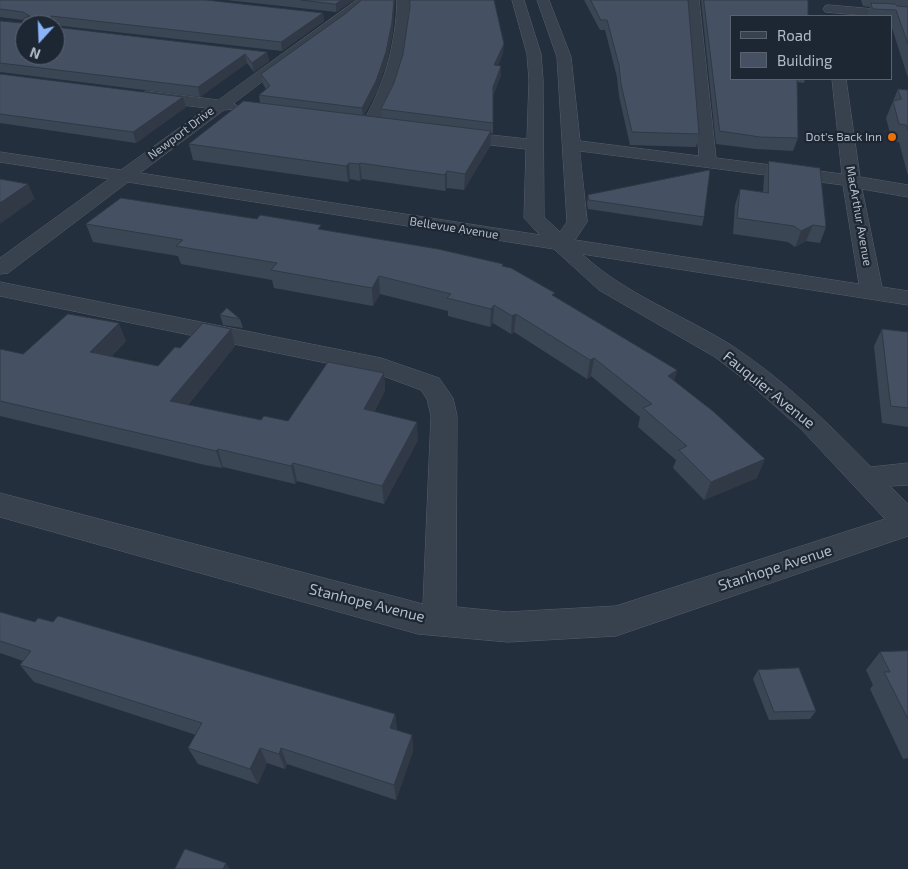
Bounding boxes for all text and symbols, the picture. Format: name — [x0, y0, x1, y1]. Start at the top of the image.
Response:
north arrow — [15, 15, 65, 65]
legend — [730, 15, 893, 80]
text: Road — [777, 26, 812, 44]
text: N — [27, 44, 43, 63]
text: Building — [777, 51, 832, 69]
street label: Newport Drive — [145, 103, 217, 163]
place label: Dot's Back Inn — [806, 130, 882, 144]
marker: Dot's Back Inn — [886, 131, 898, 143]
street label: MacArthur Avenue — [843, 165, 875, 267]
street label: Bellevue Avenue — [408, 214, 500, 242]
street label: Fauquier Avenue — [719, 347, 819, 433]
street label: Stanhope Avenue — [716, 541, 834, 595]
street label: Stanhope Avenue — [307, 580, 427, 626]

